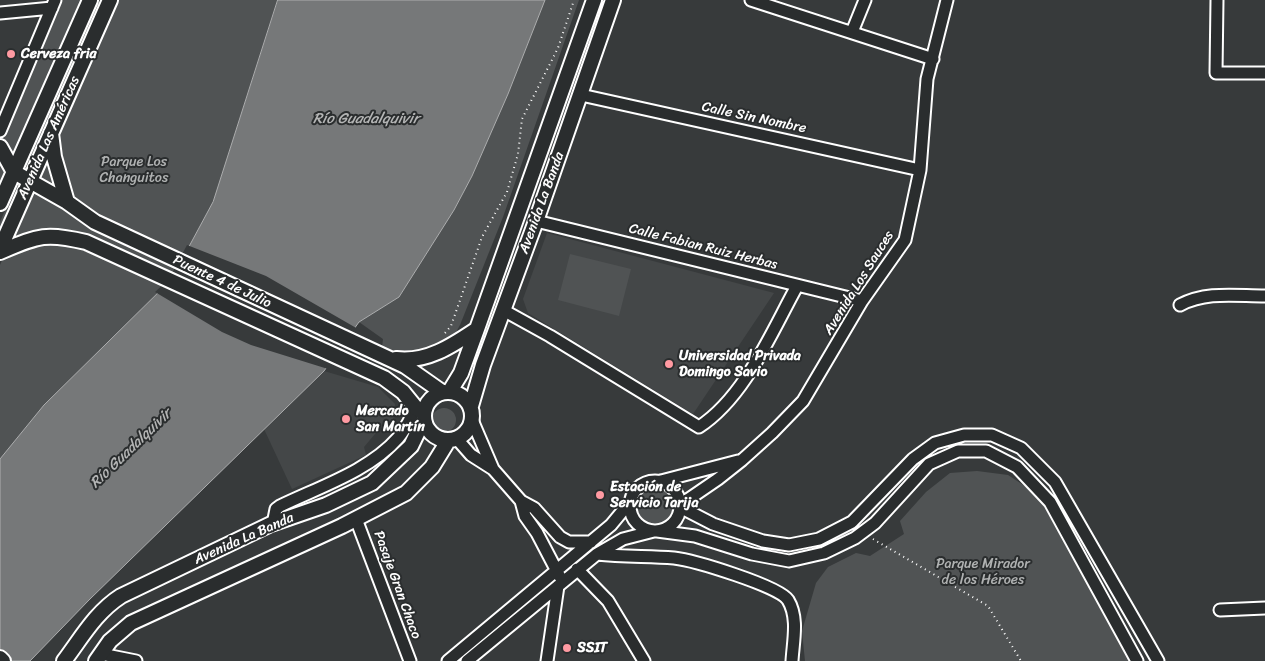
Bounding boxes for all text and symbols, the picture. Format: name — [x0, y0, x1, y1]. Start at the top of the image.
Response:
place label: Cerveza fria — [21, 46, 97, 62]
marker: Cerveza fria — [5, 48, 17, 60]
street label: Avenida Las Américas — [14, 74, 84, 202]
street label: Calle Sin Nombre — [700, 99, 808, 137]
water label: Río Guadalquivir — [313, 110, 419, 128]
street label: Avenida La Banda — [516, 150, 568, 256]
park label: Parque Los Changuitos — [100, 154, 168, 186]
street label: Calle Fabian Ruiz Herbas — [627, 220, 779, 274]
street label: Avenida Los Sauces — [820, 228, 898, 338]
street label: Puente 4 de Julio — [170, 252, 274, 312]
place label: Universidad Privada Domingo Savio — [679, 348, 801, 381]
marker: Universidad Privada Domingo Savio — [663, 358, 675, 370]
place label: Mercado San Martín — [356, 403, 425, 436]
water label: Río Guadalquivir — [87, 406, 175, 492]
marker: Mercado San Martín — [340, 413, 352, 425]
place label: Estación de Servicio Tarija — [610, 479, 698, 512]
marker: Estación de Servicio Tarija — [594, 489, 606, 501]
street label: Avenida La Banda — [192, 510, 296, 568]
street label: Pasaje Gran Chaco — [370, 529, 424, 641]
park label: Parque Mirador de los Héroes — [936, 556, 1030, 588]
place label: SSIT — [577, 640, 607, 656]
marker: SSIT — [561, 642, 573, 654]

